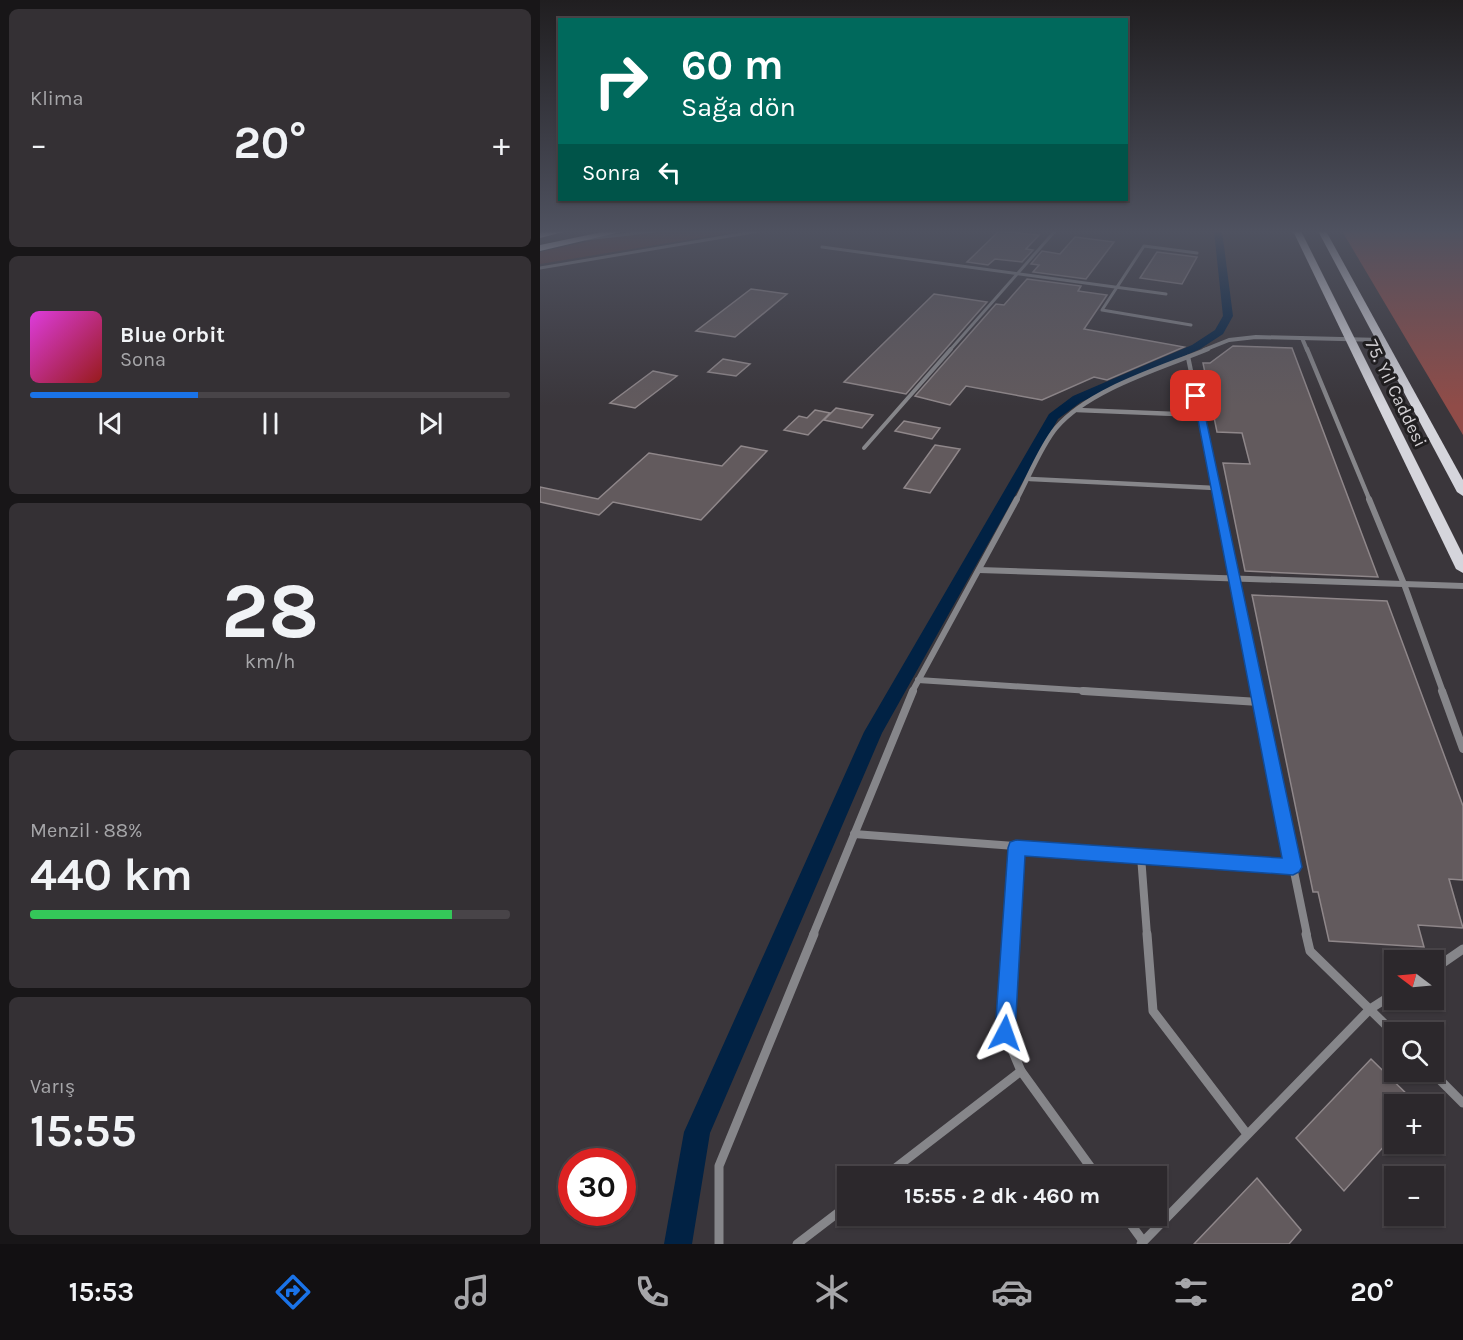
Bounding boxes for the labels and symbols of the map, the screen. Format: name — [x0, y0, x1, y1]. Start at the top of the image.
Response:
street label: 75. Yıl Caddesi — [1360, 336, 1432, 450]
pin — [1170, 370, 1221, 421]
north arrow — [1384, 950, 1444, 1010]
position arrow — [973, 1001, 1037, 1065]
speed limit sign: 30 — [558, 1148, 636, 1226]

